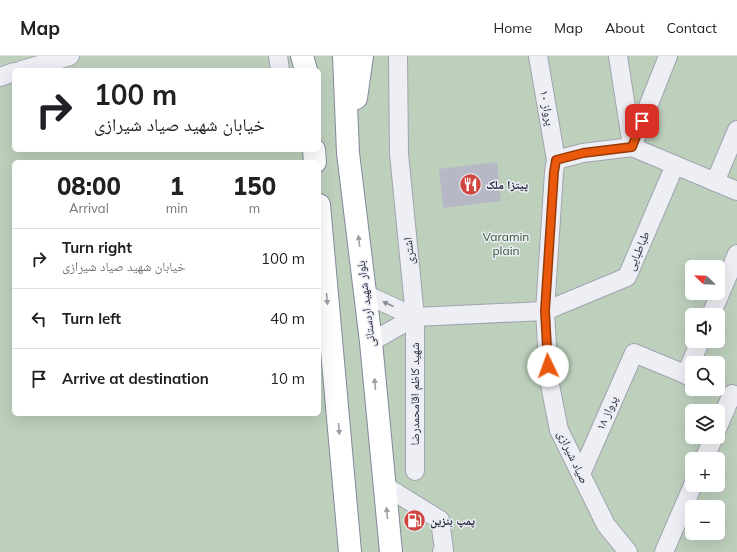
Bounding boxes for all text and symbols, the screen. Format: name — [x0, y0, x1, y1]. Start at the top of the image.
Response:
text: Map — [20, 16, 60, 40]
text: Home — [493, 19, 532, 37]
text: Map — [554, 19, 583, 37]
text: About — [605, 19, 645, 37]
text: Contact — [667, 19, 717, 37]
text: 100 m — [94, 77, 177, 112]
icon: right — [28, 84, 80, 136]
street label: پرواز ۱۰ — [537, 89, 558, 127]
pin — [625, 104, 659, 138]
icon: arrive — [631, 110, 653, 132]
text: خیابان شهید صیاد شیرازی — [94, 113, 265, 136]
text: 08:00 — [57, 171, 121, 201]
text: 1 — [170, 171, 184, 201]
text: 150 — [233, 171, 276, 201]
restaurant icon: پیتزا ملک — [457, 172, 483, 198]
place label: پیتزا ملک — [486, 177, 528, 192]
text: Arrival — [69, 200, 109, 216]
text: min — [166, 200, 188, 216]
text: m — [249, 200, 260, 216]
park label: Varamin plain — [483, 229, 529, 258]
street label: طباطبایی — [623, 229, 653, 273]
one-way arrow — [356, 235, 362, 247]
street label: اشتری — [400, 237, 417, 265]
text: Turn right — [62, 238, 132, 257]
icon: right — [28, 248, 50, 270]
text: 100 m — [261, 249, 305, 268]
text: خیابان شهید صیاد شیرازی — [62, 258, 185, 274]
street label: بلوار شهید اردستانی — [353, 260, 379, 348]
north arrow — [685, 260, 725, 300]
map controls — [685, 260, 725, 540]
one-way arrow — [324, 293, 331, 305]
one-way arrow — [383, 301, 394, 307]
icon: left — [28, 308, 50, 330]
button: sound — [685, 308, 725, 348]
text: Turn left — [62, 309, 121, 328]
text: 40 m — [270, 309, 305, 328]
street label: شهید کاظم اقامحمدرضا — [407, 342, 423, 446]
position arrow — [527, 345, 569, 387]
button: search — [685, 356, 725, 396]
icon: arrive — [28, 368, 50, 390]
text: Arrive at destination — [62, 369, 209, 388]
text: 10 m — [270, 369, 305, 388]
one-way arrow — [372, 378, 379, 390]
street label: پرواز ۱۸ — [592, 393, 621, 432]
button: layers — [685, 404, 725, 444]
one-way arrow — [336, 423, 342, 435]
street label: صیاد شیرازی — [554, 428, 592, 486]
button: + — [685, 452, 725, 492]
button: − — [685, 500, 725, 540]
one-way arrow — [384, 507, 390, 519]
fuel station icon: پمپ بنزین — [402, 508, 428, 534]
place label: پمپ بنزین — [430, 513, 475, 529]

